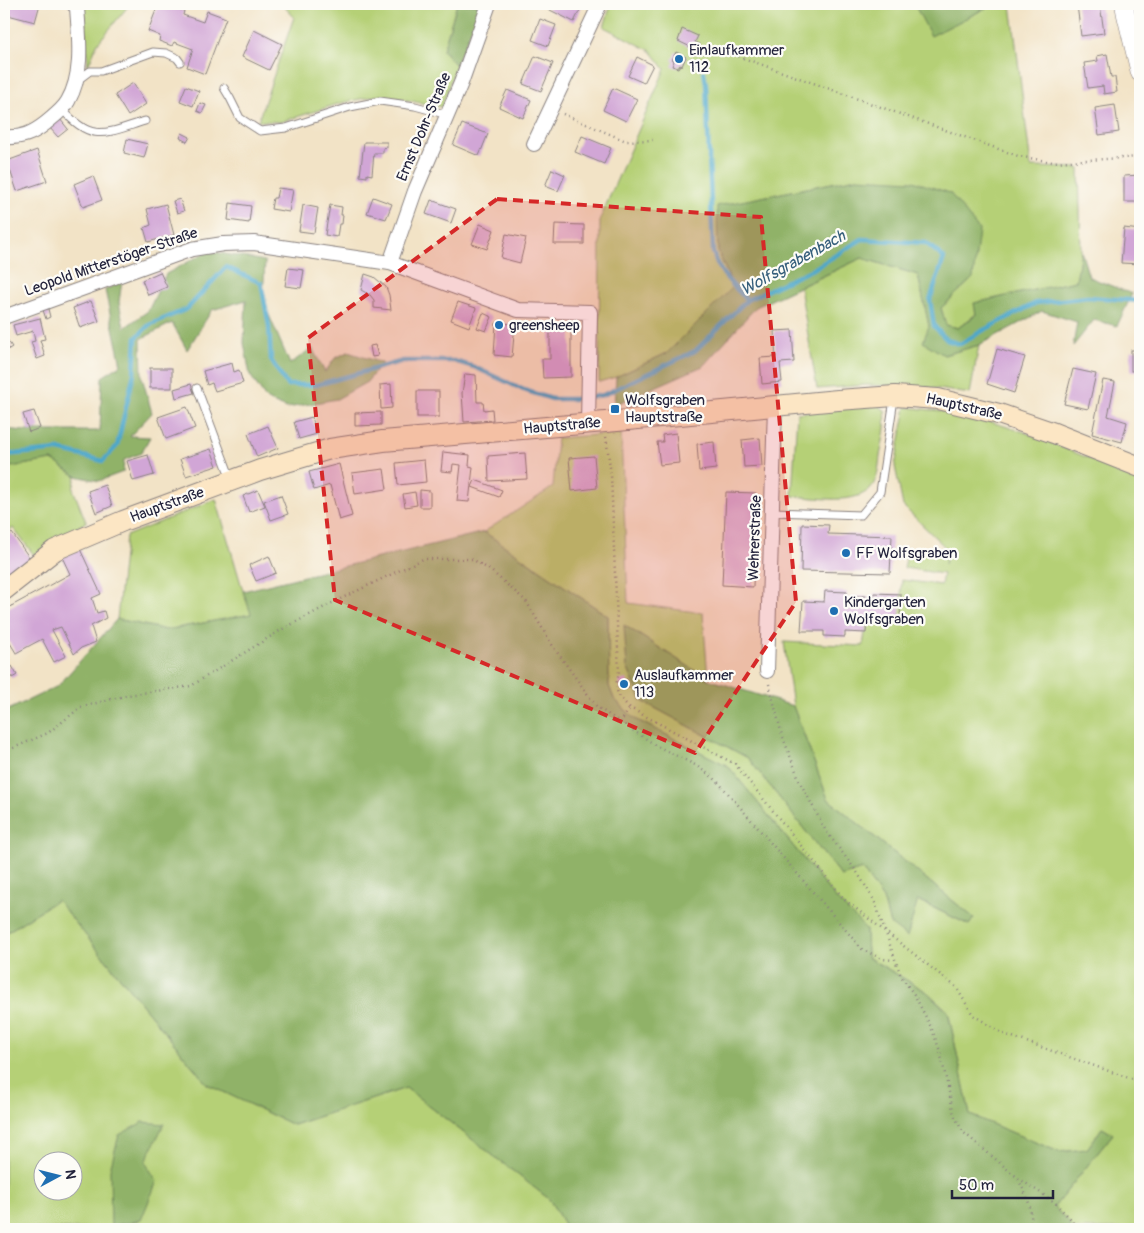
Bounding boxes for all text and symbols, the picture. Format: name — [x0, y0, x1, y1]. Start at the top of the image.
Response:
place label: Einlaufkammer 112 — [689, 41, 785, 77]
marker: Einlaufkammer 112 — [673, 53, 685, 65]
street label: Ernst Dohr-Straße — [393, 69, 456, 184]
street label: Leopold Mitterstöger-Straße — [22, 223, 201, 301]
water label: Wolfsgrabenbach — [737, 225, 850, 300]
place label: greensheep — [509, 316, 580, 335]
marker: greensheep — [493, 319, 505, 331]
street label: Hauptstraße — [924, 389, 1004, 425]
place label: Wolfsgraben Hauptstraße — [625, 391, 705, 427]
marker: Wolfsgraben Hauptstraße — [609, 403, 621, 415]
street label: Hauptstraße — [523, 413, 602, 439]
street label: Hauptstraße — [127, 483, 207, 527]
street label: Wehrerstraße — [744, 494, 766, 581]
place label: FF Wolfsgraben — [856, 544, 957, 563]
marker: FF Wolfsgraben — [840, 547, 852, 559]
place label: Kindergarten Wolfsgraben — [844, 593, 926, 629]
marker: Kindergarten Wolfsgraben — [828, 605, 840, 617]
place label: Auslaufkammer 113 — [634, 666, 735, 702]
marker: Auslaufkammer 113 — [618, 678, 630, 690]
north arrow — [32, 1150, 82, 1200]
scale bar — [952, 1168, 1053, 1200]
text: N — [61, 1169, 79, 1180]
text: 50 m — [959, 1176, 994, 1195]

